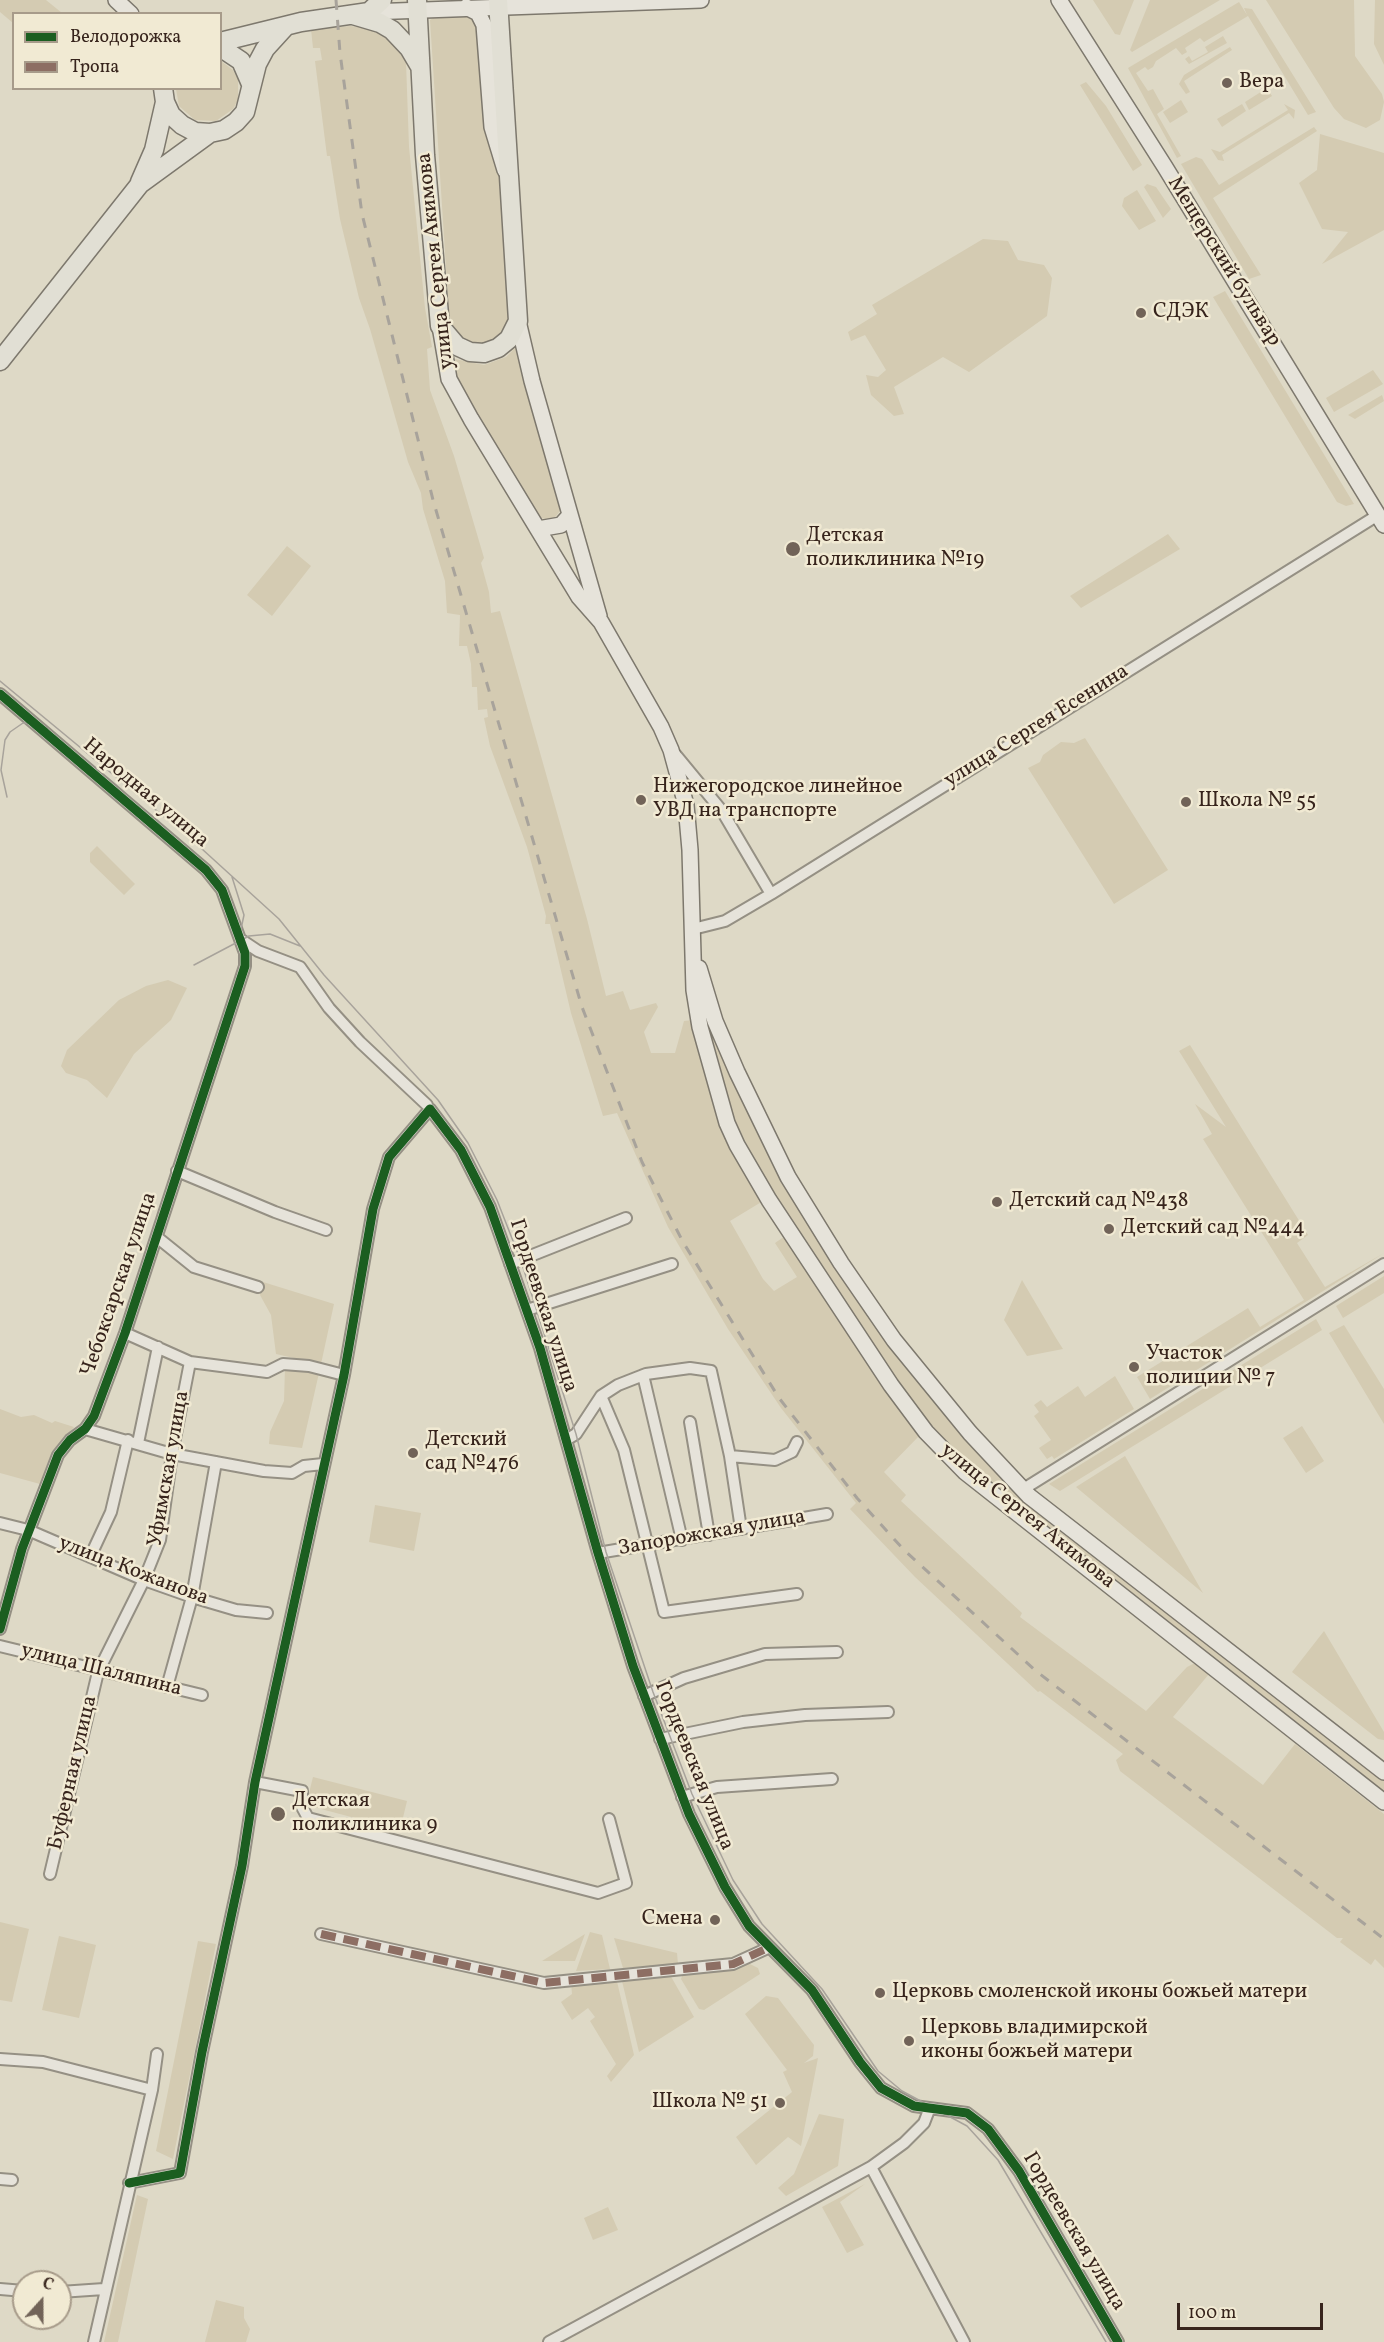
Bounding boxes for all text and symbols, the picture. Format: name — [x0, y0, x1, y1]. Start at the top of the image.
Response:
legend — [12, 12, 222, 90]
text: Велодорожка — [70, 25, 181, 50]
text: Тропа — [70, 55, 119, 80]
place label: Вера — [1239, 70, 1285, 96]
marker: Вера — [1220, 76, 1234, 90]
street label: улица Сергея Акимова — [413, 151, 461, 371]
street label: Мещерский бульвар — [1161, 172, 1285, 352]
place label: СДЭК — [1153, 300, 1209, 326]
marker: СДЭК — [1134, 306, 1148, 320]
place label: Детская поликлиника №19 — [806, 524, 984, 574]
marker: Детская поликлиника №19 — [784, 540, 802, 558]
street label: улица Сергея Есенина — [940, 660, 1134, 794]
street label: Народная улица — [77, 734, 213, 854]
place label: Нижегородское линейное УВД на транспорте — [653, 775, 902, 825]
place label: Школа № 55 — [1198, 789, 1316, 815]
marker: Нижегородское линейное УВД на транспорте — [634, 793, 648, 807]
marker: Школа № 55 — [1179, 795, 1193, 809]
street label: Чебоксарская улица — [77, 1189, 163, 1381]
place label: Детский сад №438 — [1009, 1189, 1189, 1215]
marker: Детский сад №438 — [990, 1195, 1004, 1209]
street label: Гордеевская улица — [502, 1216, 582, 1396]
place label: Детский сад №444 — [1121, 1216, 1305, 1242]
marker: Детский сад №444 — [1102, 1222, 1116, 1236]
place label: Участок полиции № 7 — [1146, 1342, 1275, 1392]
marker: Участок полиции № 7 — [1127, 1360, 1141, 1374]
street label: Уфимская улица — [144, 1389, 196, 1549]
place label: Детский сад №476 — [425, 1428, 519, 1478]
street label: улица Сергея Акимова — [934, 1439, 1120, 1595]
marker: Детский сад №476 — [406, 1446, 420, 1460]
street label: Запорожская улица — [616, 1505, 808, 1563]
street label: улица Кожанова — [54, 1532, 212, 1612]
street label: улица Шаляпина — [18, 1639, 184, 1703]
street label: Гордеевская улица — [647, 1678, 739, 1854]
street label: Буферная улица — [44, 1693, 104, 1853]
place label: Детская поликлиника 9 — [292, 1789, 437, 1839]
marker: Детская поликлиника 9 — [269, 1805, 287, 1823]
place label: Смена — [642, 1907, 703, 1933]
marker: Смена — [708, 1913, 722, 1927]
place label: Церковь смоленской иконы божьей матери — [892, 1980, 1307, 2006]
marker: Церковь смоленской иконы божьей матери — [873, 1986, 887, 2000]
place label: Церковь владимирской иконы божьей матери — [921, 2016, 1148, 2066]
marker: Церковь владимирской иконы божьей матери — [902, 2034, 916, 2048]
place label: Школа № 51 — [652, 2090, 768, 2116]
marker: Школа № 51 — [773, 2096, 787, 2110]
street label: Гордеевская улица — [1016, 2148, 1130, 2316]
north arrow — [12, 2270, 72, 2330]
text: С — [39, 2273, 56, 2297]
scale bar — [1180, 2291, 1326, 2329]
text: 100 m — [1188, 2301, 1237, 2326]

